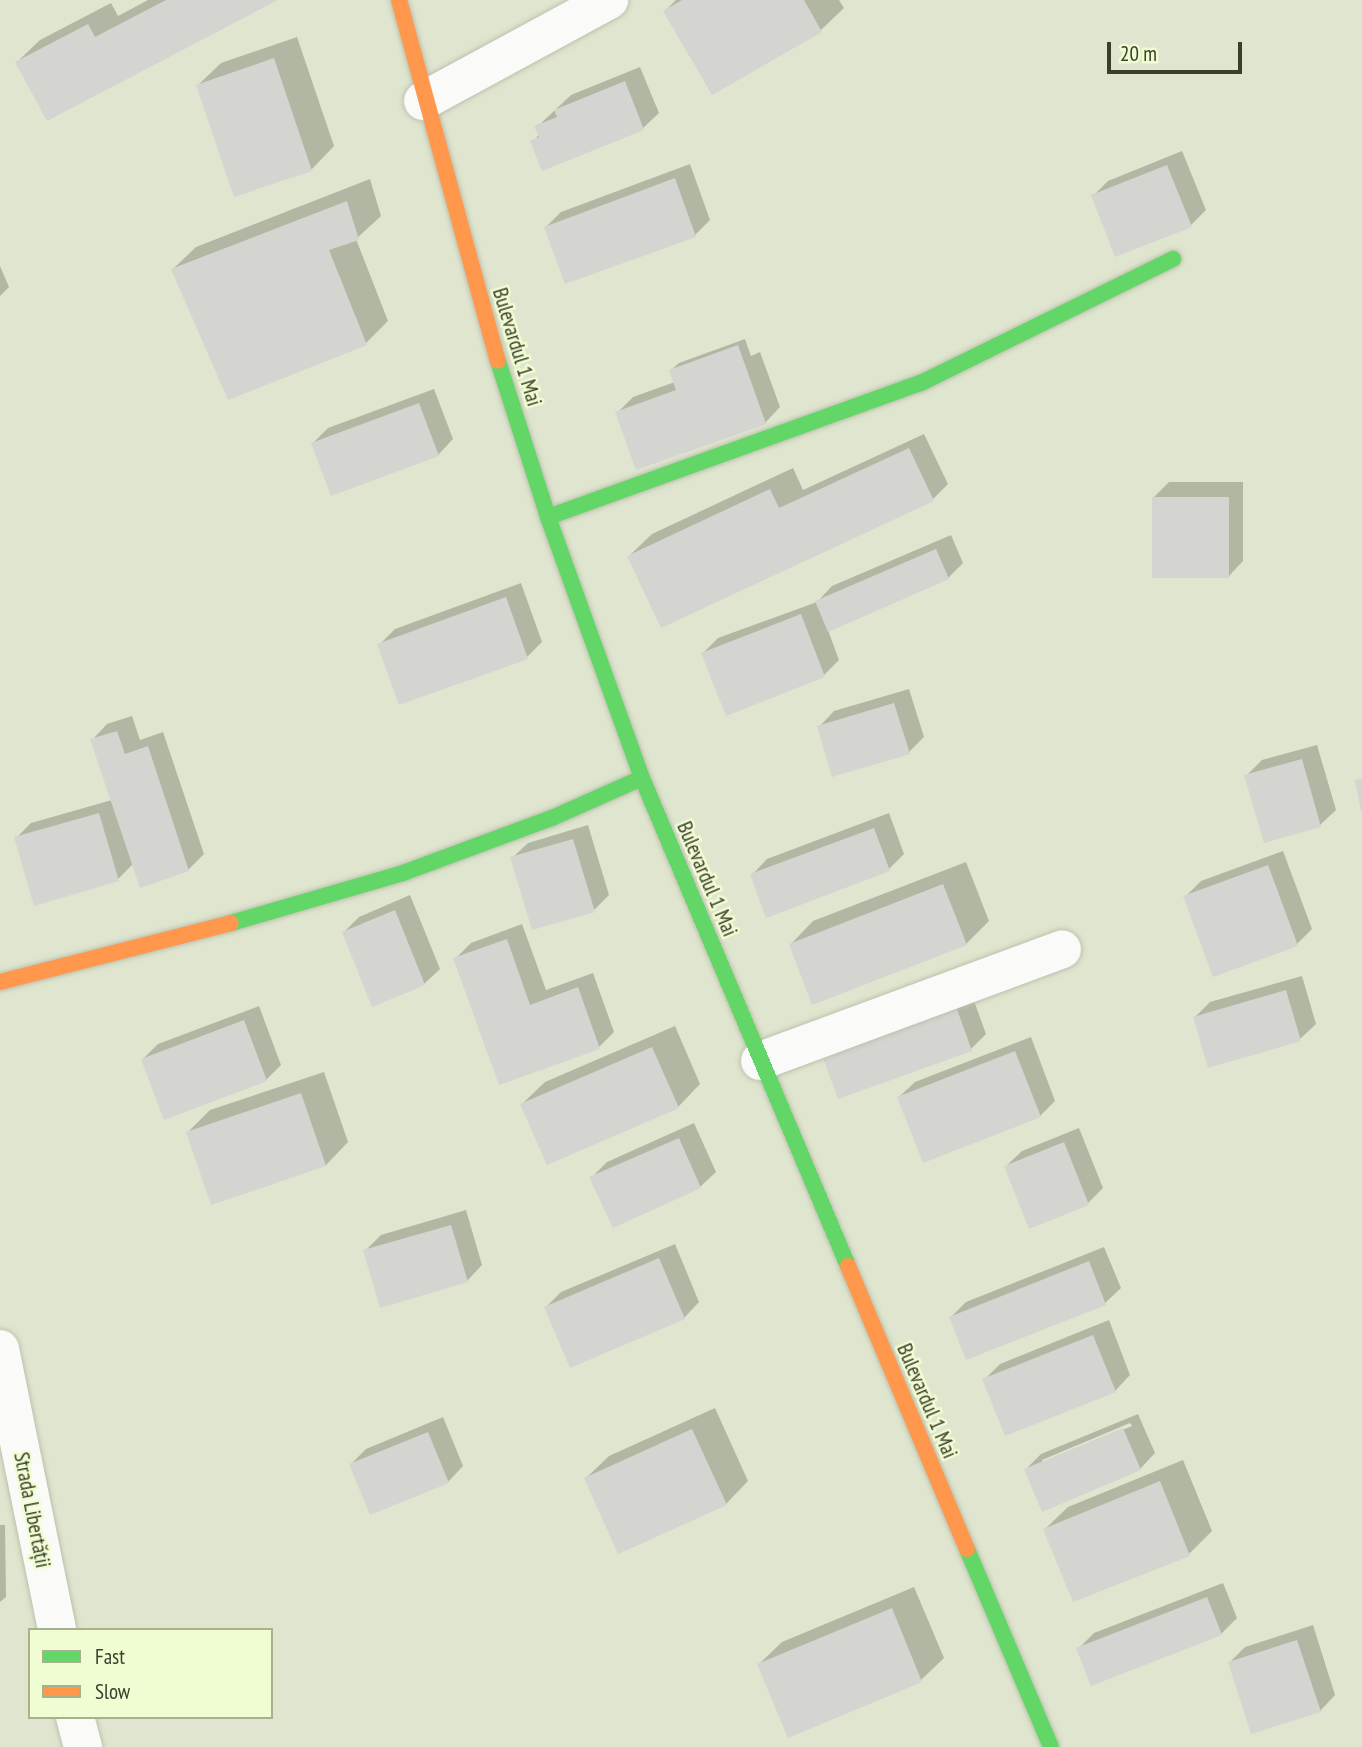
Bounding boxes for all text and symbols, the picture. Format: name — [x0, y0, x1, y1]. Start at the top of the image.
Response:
scale bar — [1110, 28, 1245, 72]
text: 20 m — [1120, 40, 1157, 67]
street label: Bulevardul 1 Mai — [487, 285, 547, 409]
street label: Bulevardul 1 Mai — [672, 818, 742, 940]
street label: Bulevardul 1 Mai — [892, 1340, 962, 1462]
street label: Strada Libertății — [8, 1450, 56, 1570]
legend — [28, 1628, 273, 1719]
text: Fast — [95, 1643, 125, 1670]
text: Slow — [95, 1678, 130, 1705]

